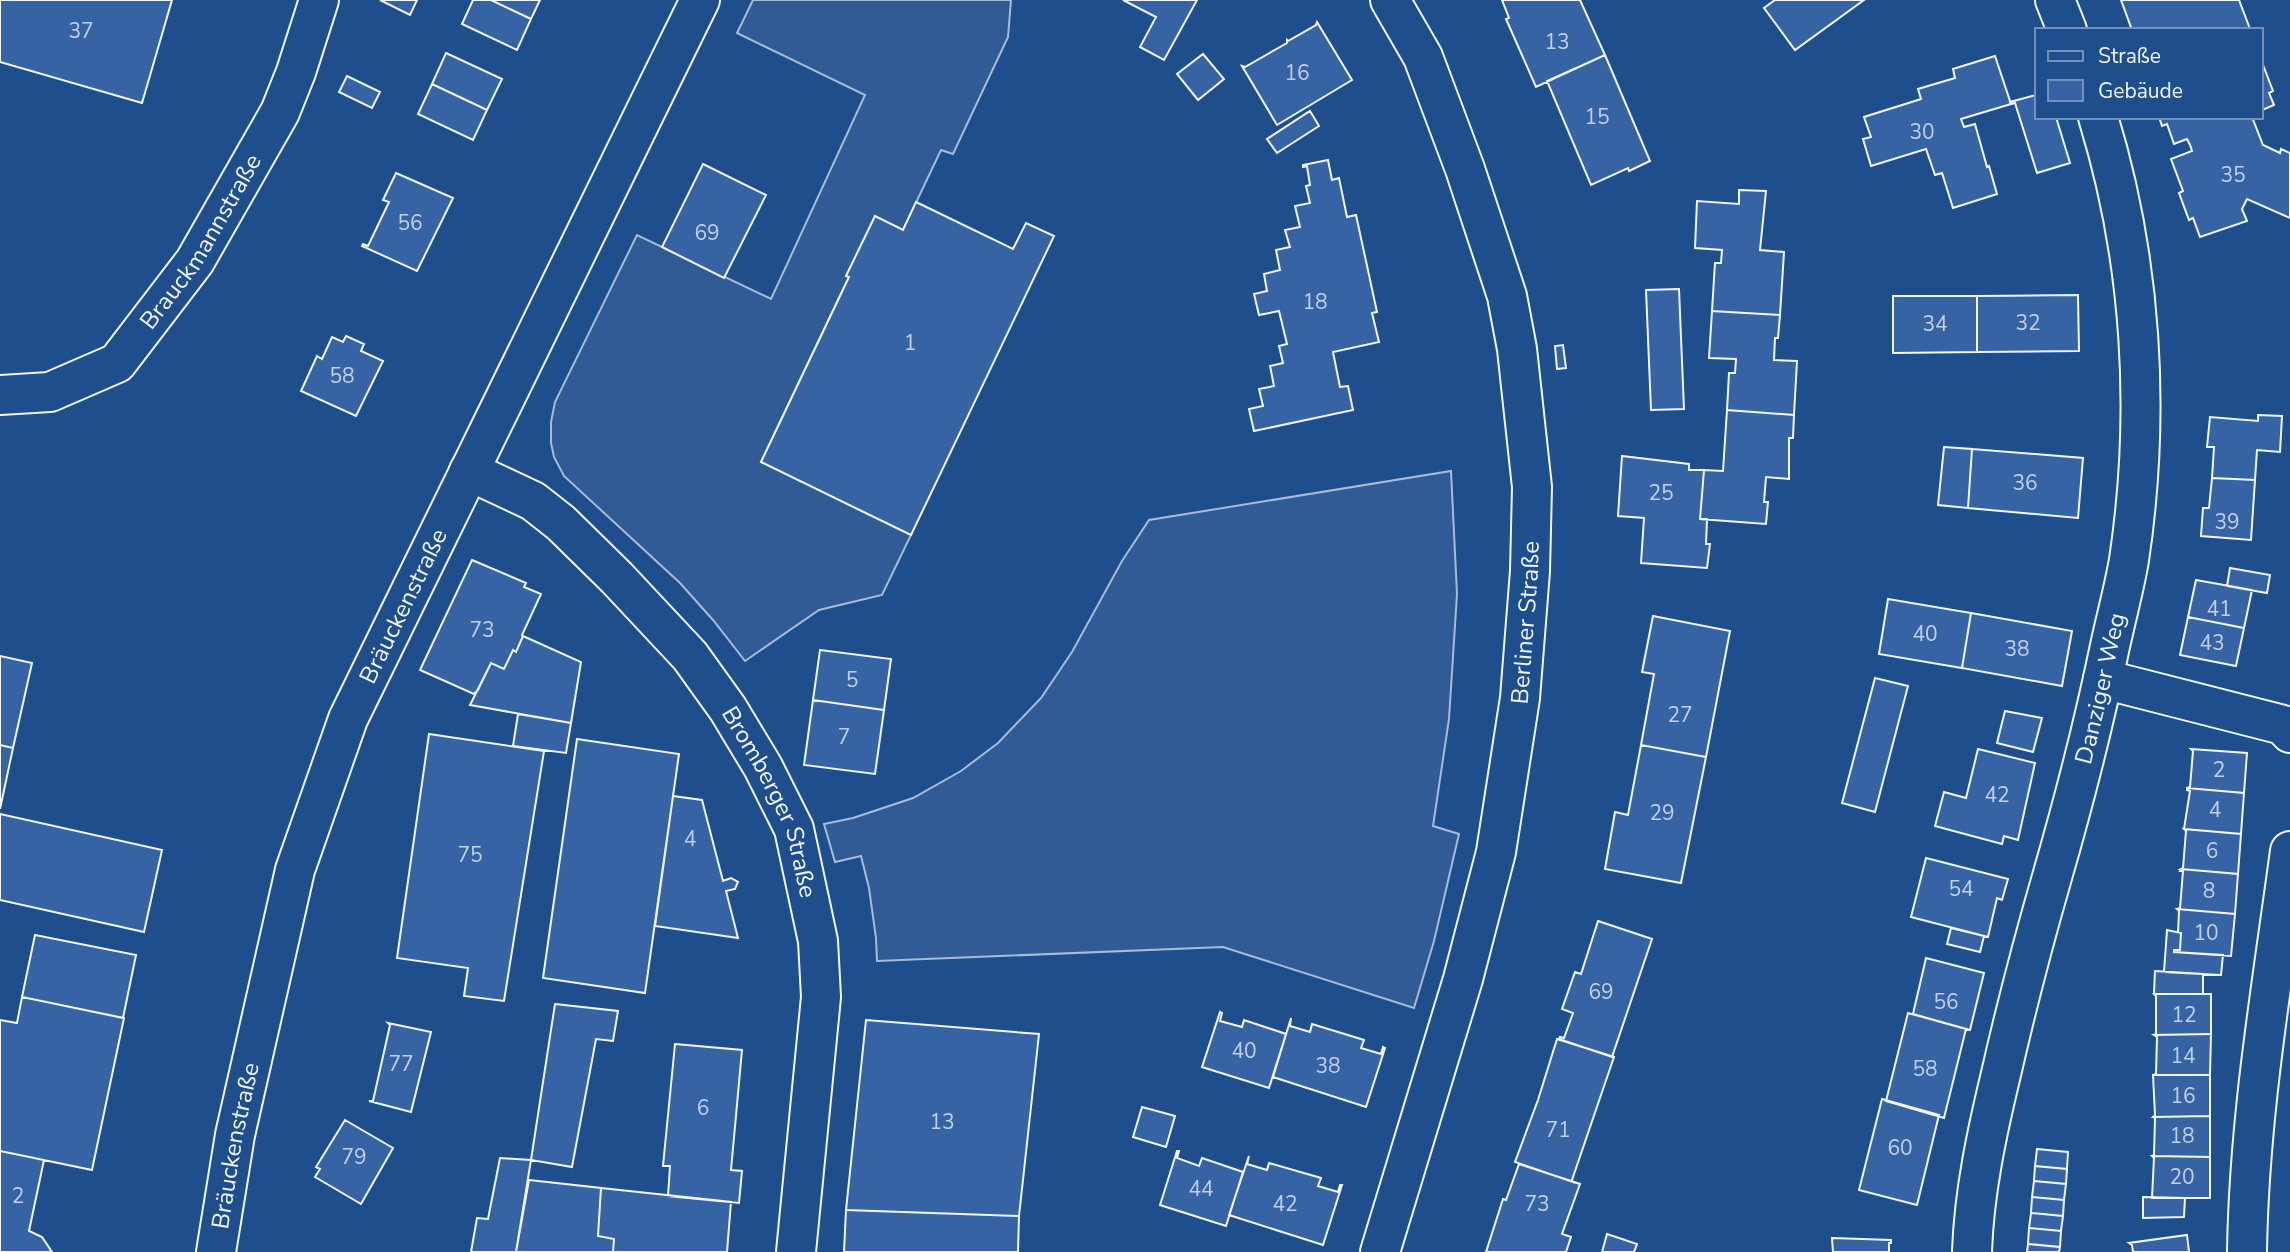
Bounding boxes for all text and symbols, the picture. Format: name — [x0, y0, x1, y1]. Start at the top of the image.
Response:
house number: 37 — [68, 17, 94, 45]
house number: 13 — [1544, 28, 1570, 56]
legend — [2035, 28, 2262, 119]
text: Straße — [2098, 42, 2161, 70]
house number: 16 — [1284, 59, 1310, 87]
text: Gebäude — [2098, 77, 2183, 105]
house number: 15 — [1584, 103, 1610, 131]
house number: 30 — [1909, 118, 1935, 146]
street label: Brauckmannstraße — [132, 148, 269, 336]
house number: 35 — [2220, 161, 2246, 189]
house number: 56 — [397, 209, 423, 237]
house number: 69 — [694, 219, 720, 247]
house number: 18 — [1302, 288, 1328, 316]
house number: 32 — [2015, 309, 2041, 337]
house number: 34 — [1922, 310, 1948, 338]
house number: 1 — [904, 329, 916, 357]
house number: 58 — [329, 362, 355, 390]
house number: 36 — [2012, 469, 2038, 497]
house number: 25 — [1648, 479, 1674, 507]
house number: 39 — [2214, 508, 2240, 536]
street label: Bräuckenstraße — [352, 523, 455, 689]
street label: Berliner Straße — [1504, 541, 1547, 705]
house number: 41 — [2206, 595, 2232, 623]
street label: Danziger Weg — [2067, 610, 2133, 767]
house number: 73 — [469, 616, 495, 644]
house number: 40 — [1912, 620, 1938, 648]
house number: 43 — [2199, 629, 2225, 657]
house number: 38 — [2004, 635, 2030, 663]
house number: 5 — [846, 666, 858, 694]
street label: Bromberger Straße — [714, 700, 824, 901]
house number: 27 — [1667, 701, 1693, 729]
house number: 7 — [838, 723, 850, 751]
house number: 2 — [2213, 756, 2225, 784]
house number: 42 — [1984, 781, 2010, 809]
house number: 4 — [2209, 796, 2221, 824]
house number: 29 — [1649, 799, 1675, 827]
house number: 4 — [684, 825, 696, 853]
house number: 6 — [2206, 837, 2218, 865]
house number: 75 — [457, 841, 483, 869]
house number: 54 — [1948, 875, 1974, 903]
house number: 8 — [2203, 877, 2215, 905]
house number: 10 — [2193, 919, 2219, 947]
house number: 69 — [1588, 978, 1614, 1006]
house number: 56 — [1933, 988, 1959, 1016]
house number: 12 — [2171, 1001, 2197, 1029]
house number: 40 — [1231, 1037, 1257, 1065]
house number: 14 — [2170, 1042, 2196, 1070]
house number: 77 — [388, 1050, 414, 1078]
house number: 38 — [1315, 1052, 1341, 1080]
house number: 58 — [1912, 1055, 1938, 1083]
street label: Bräuckenstraße — [204, 1059, 267, 1231]
house number: 16 — [2170, 1082, 2196, 1110]
house number: 6 — [697, 1094, 709, 1122]
house number: 13 — [929, 1108, 955, 1136]
house number: 71 — [1545, 1116, 1571, 1144]
house number: 18 — [2169, 1122, 2195, 1150]
house number: 60 — [1887, 1134, 1913, 1162]
house number: 79 — [341, 1143, 367, 1171]
house number: 20 — [2169, 1163, 2195, 1191]
house number: 44 — [1188, 1175, 1214, 1203]
house number: 2 — [12, 1182, 24, 1210]
house number: 42 — [1272, 1190, 1298, 1218]
house number: 73 — [1524, 1190, 1550, 1218]

